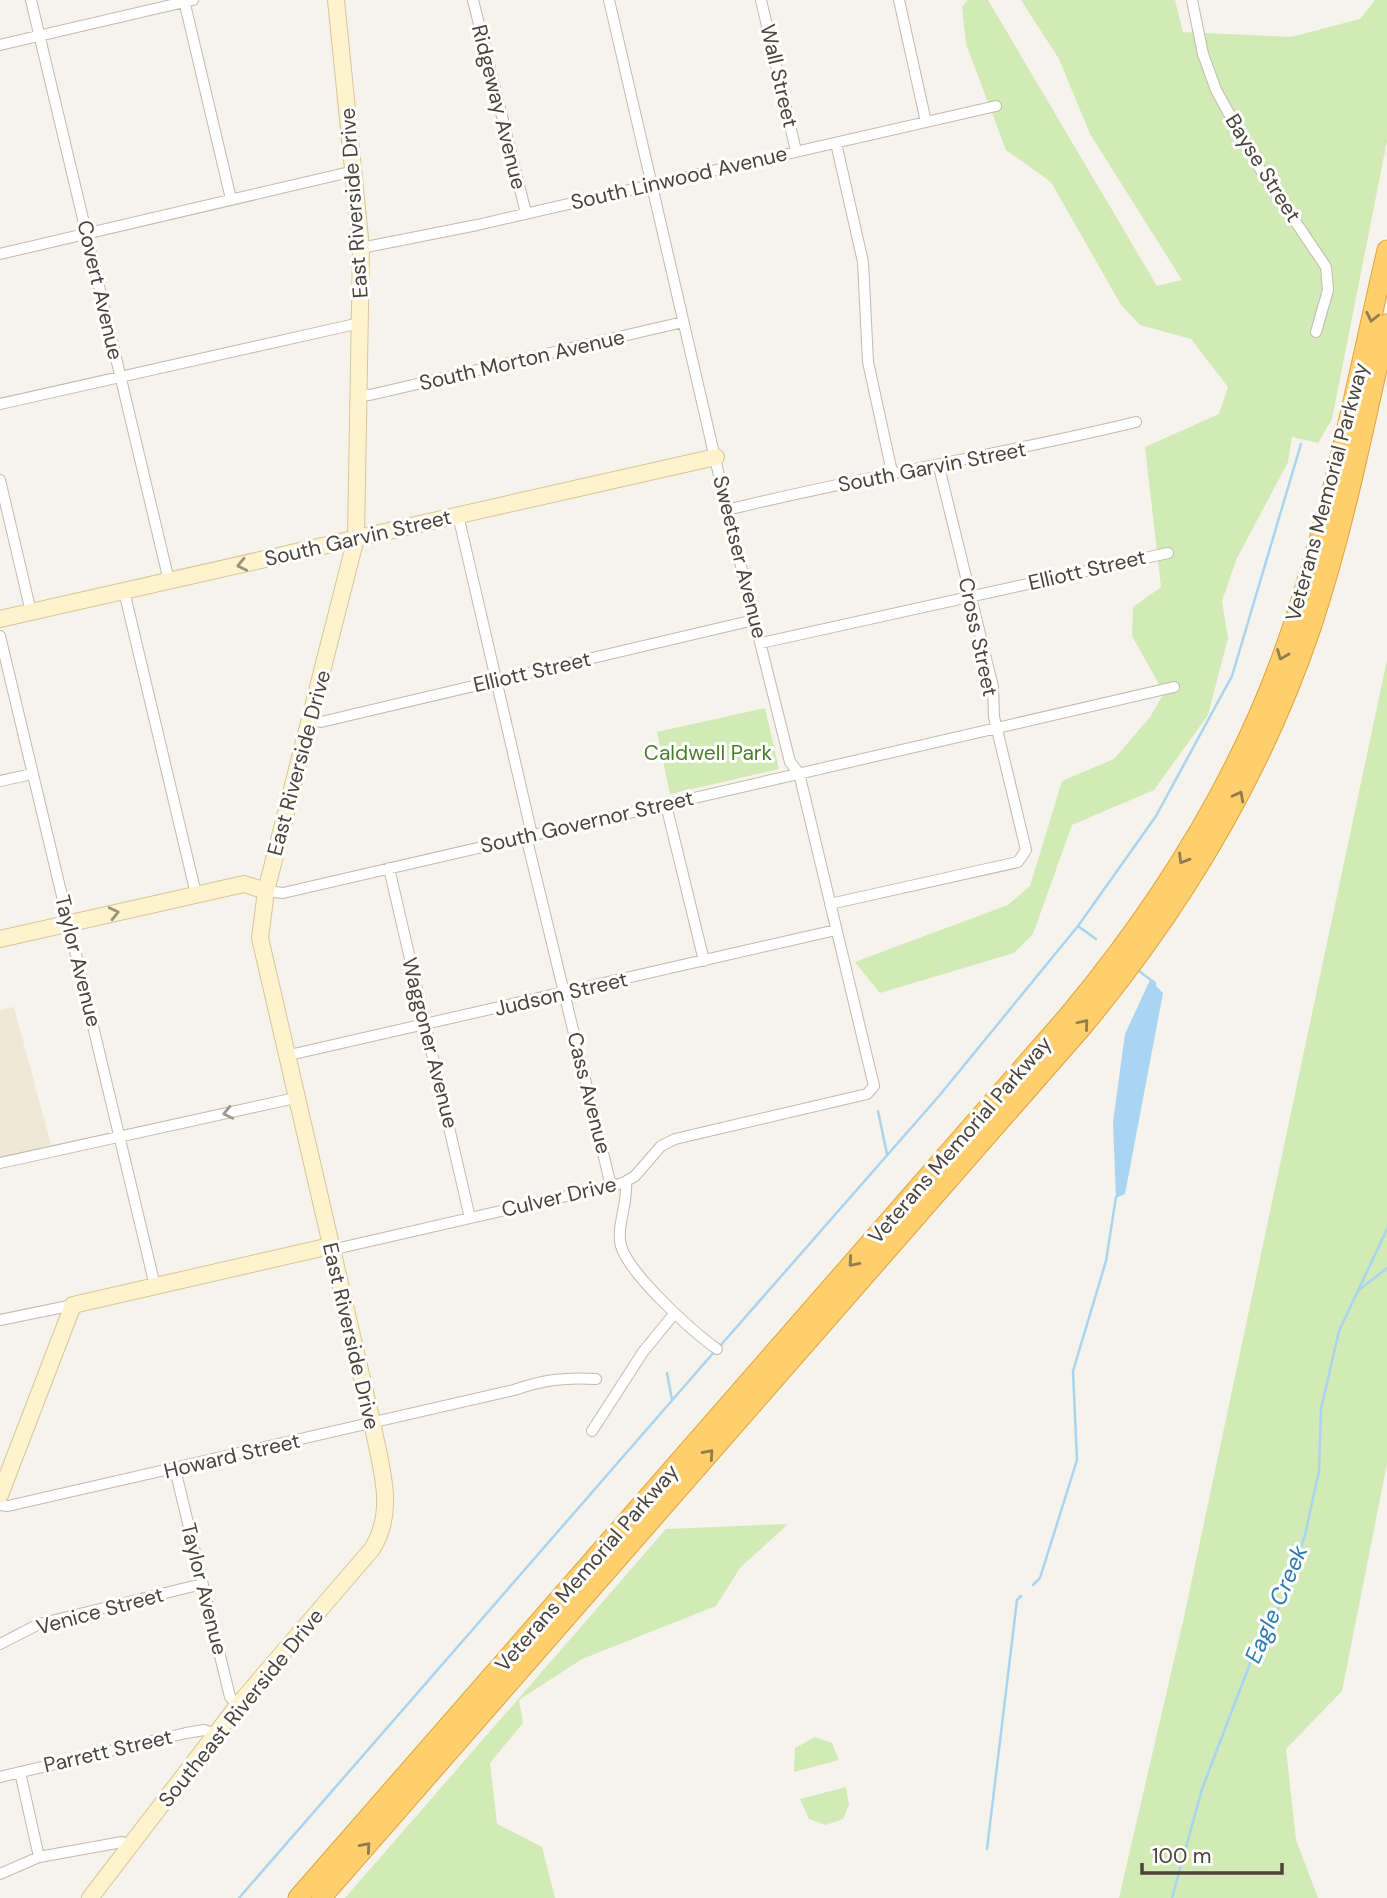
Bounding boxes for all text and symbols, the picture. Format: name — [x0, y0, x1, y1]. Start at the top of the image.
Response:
street label: Ridgeway Avenue — [465, 22, 533, 192]
street label: Wall Street — [754, 22, 804, 130]
street label: East Riverside Drive — [333, 107, 375, 299]
street label: Bayse Street — [1219, 109, 1307, 227]
street label: South Linwood Avenue — [568, 139, 790, 217]
street label: Covert Avenue — [70, 217, 130, 363]
one-way arrow — [1365, 311, 1380, 323]
street label: South Morton Avenue — [417, 323, 627, 397]
street label: Veterans Memorial Parkway — [1279, 359, 1375, 624]
street label: South Garvin Street — [836, 435, 1028, 499]
street label: Sweetser Avenue — [706, 473, 774, 641]
street label: South Garvin Street — [262, 503, 454, 573]
street label: Elliott Street — [1025, 543, 1149, 597]
one-way arrow — [236, 557, 248, 571]
street label: Cross Street — [952, 575, 1004, 699]
street label: Elliott Street — [470, 645, 594, 699]
one-way arrow — [1277, 648, 1291, 660]
street label: East Riverside Drive — [261, 667, 337, 859]
park label: Caldwell Park — [644, 739, 773, 767]
street label: South Governor Street — [478, 784, 696, 860]
one-way arrow — [1231, 791, 1244, 803]
one-way arrow — [1179, 852, 1192, 865]
street label: Taylor Avenue — [48, 892, 108, 1030]
one-way arrow — [108, 906, 120, 921]
street label: Waggoner Avenue — [395, 955, 465, 1131]
street label: Judson Street — [492, 965, 630, 1023]
one-way arrow — [1076, 1019, 1088, 1032]
street label: Cass Avenue — [560, 1029, 618, 1157]
street label: Veterans Memorial Parkway — [862, 1030, 1058, 1250]
one-way arrow — [222, 1105, 234, 1120]
street label: Culver Drive — [499, 1170, 619, 1224]
street label: East Riverside Drive — [316, 1240, 386, 1432]
one-way arrow — [849, 1254, 861, 1267]
street label: Howard Street — [161, 1427, 303, 1485]
one-way arrow — [701, 1449, 713, 1462]
street label: Veterans Memorial Parkway — [489, 1458, 685, 1678]
street label: Taylor Avenue — [174, 1520, 234, 1658]
water label: Eagle Creek — [1238, 1540, 1314, 1668]
street label: Venice Street — [33, 1581, 167, 1641]
street label: Southeast Riverside Drive — [152, 1603, 330, 1813]
street label: Parrett Street — [41, 1723, 175, 1779]
scale bar — [1142, 1832, 1282, 1876]
one-way arrow — [358, 1842, 370, 1855]
text: 100 m — [1152, 1842, 1212, 1870]

